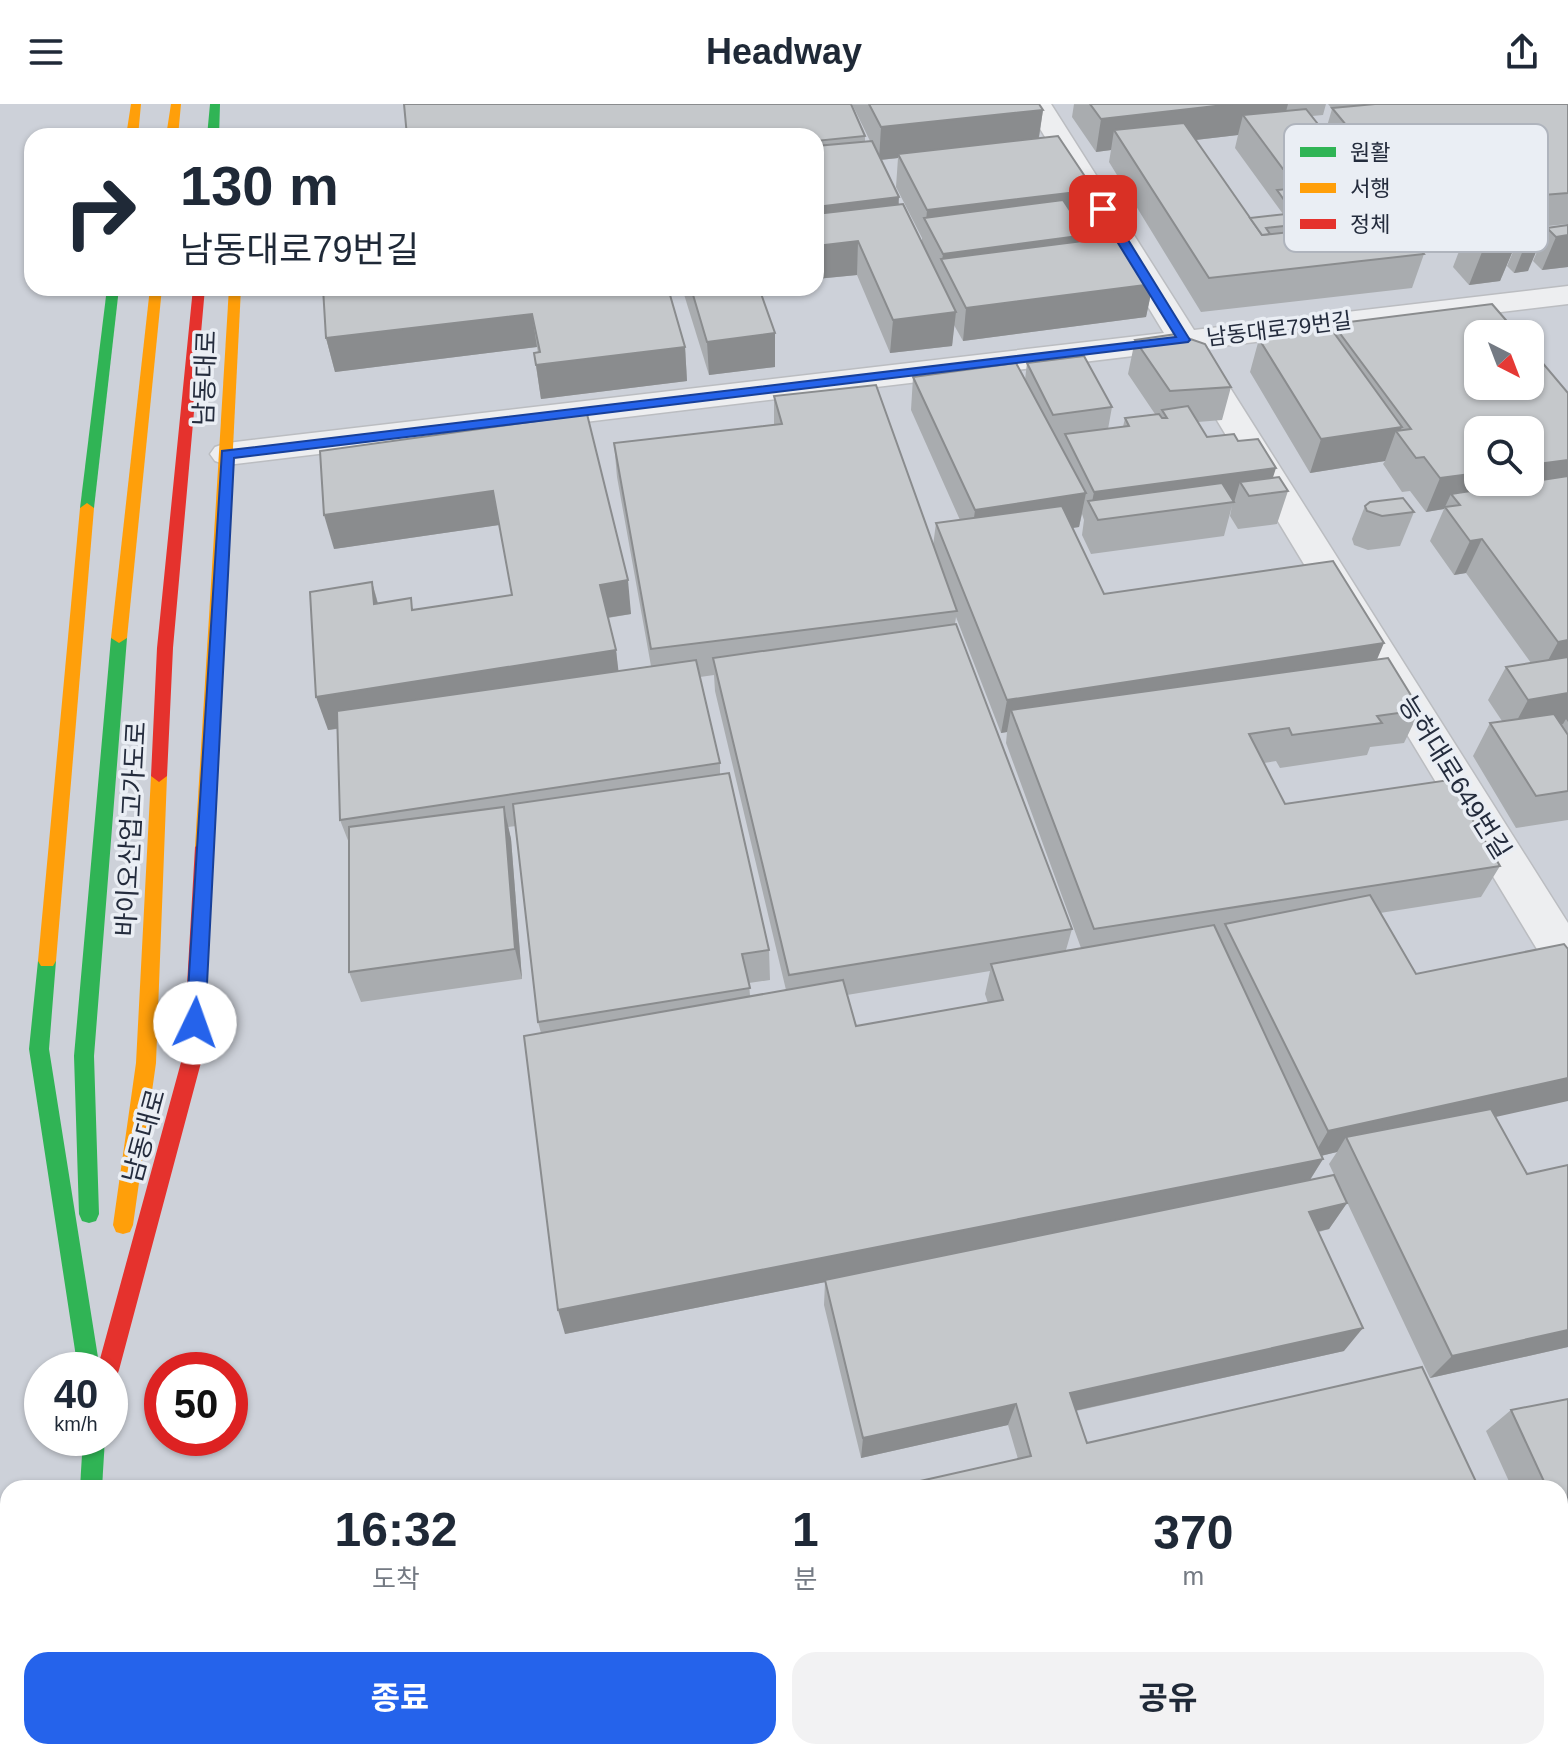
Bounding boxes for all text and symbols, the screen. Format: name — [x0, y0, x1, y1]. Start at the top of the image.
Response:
icon: menu — [24, 30, 68, 74]
icon: share — [1500, 30, 1544, 74]
text: Headway — [706, 31, 862, 72]
legend — [1284, 124, 1548, 252]
text: 원활 — [1350, 140, 1390, 165]
text: 130 m — [180, 154, 339, 217]
icon: right — [48, 160, 152, 264]
pin — [1069, 175, 1137, 243]
text: 서행 — [1350, 176, 1390, 201]
icon: arrive — [1081, 187, 1125, 231]
text: 정체 — [1350, 212, 1390, 237]
text: 남동대로79번길 — [180, 229, 419, 270]
street label: 남동대로79번길 — [1205, 308, 1353, 350]
north arrow — [1464, 320, 1544, 400]
map controls — [1464, 320, 1544, 496]
street label: 남동대로 — [188, 330, 222, 426]
button: search — [1464, 416, 1544, 496]
street label: 능허대로649번길 — [1393, 690, 1517, 864]
street label: 바이오산업고가도로 — [110, 721, 152, 937]
position arrow — [153, 981, 237, 1065]
street label: 남동대로 — [117, 1086, 171, 1186]
speed limit sign: 50 — [144, 1352, 248, 1456]
text: 40 — [54, 1372, 98, 1416]
text: km/h — [54, 1413, 98, 1435]
text: 16:32 — [335, 1503, 457, 1556]
text: 1 — [792, 1503, 819, 1556]
text: 370 — [1153, 1506, 1233, 1559]
text: m — [1183, 1561, 1204, 1591]
text: 도착 — [372, 1564, 420, 1594]
text: 분 — [793, 1564, 817, 1594]
button: 종료 — [24, 1652, 776, 1744]
button: 공유 — [792, 1652, 1544, 1744]

